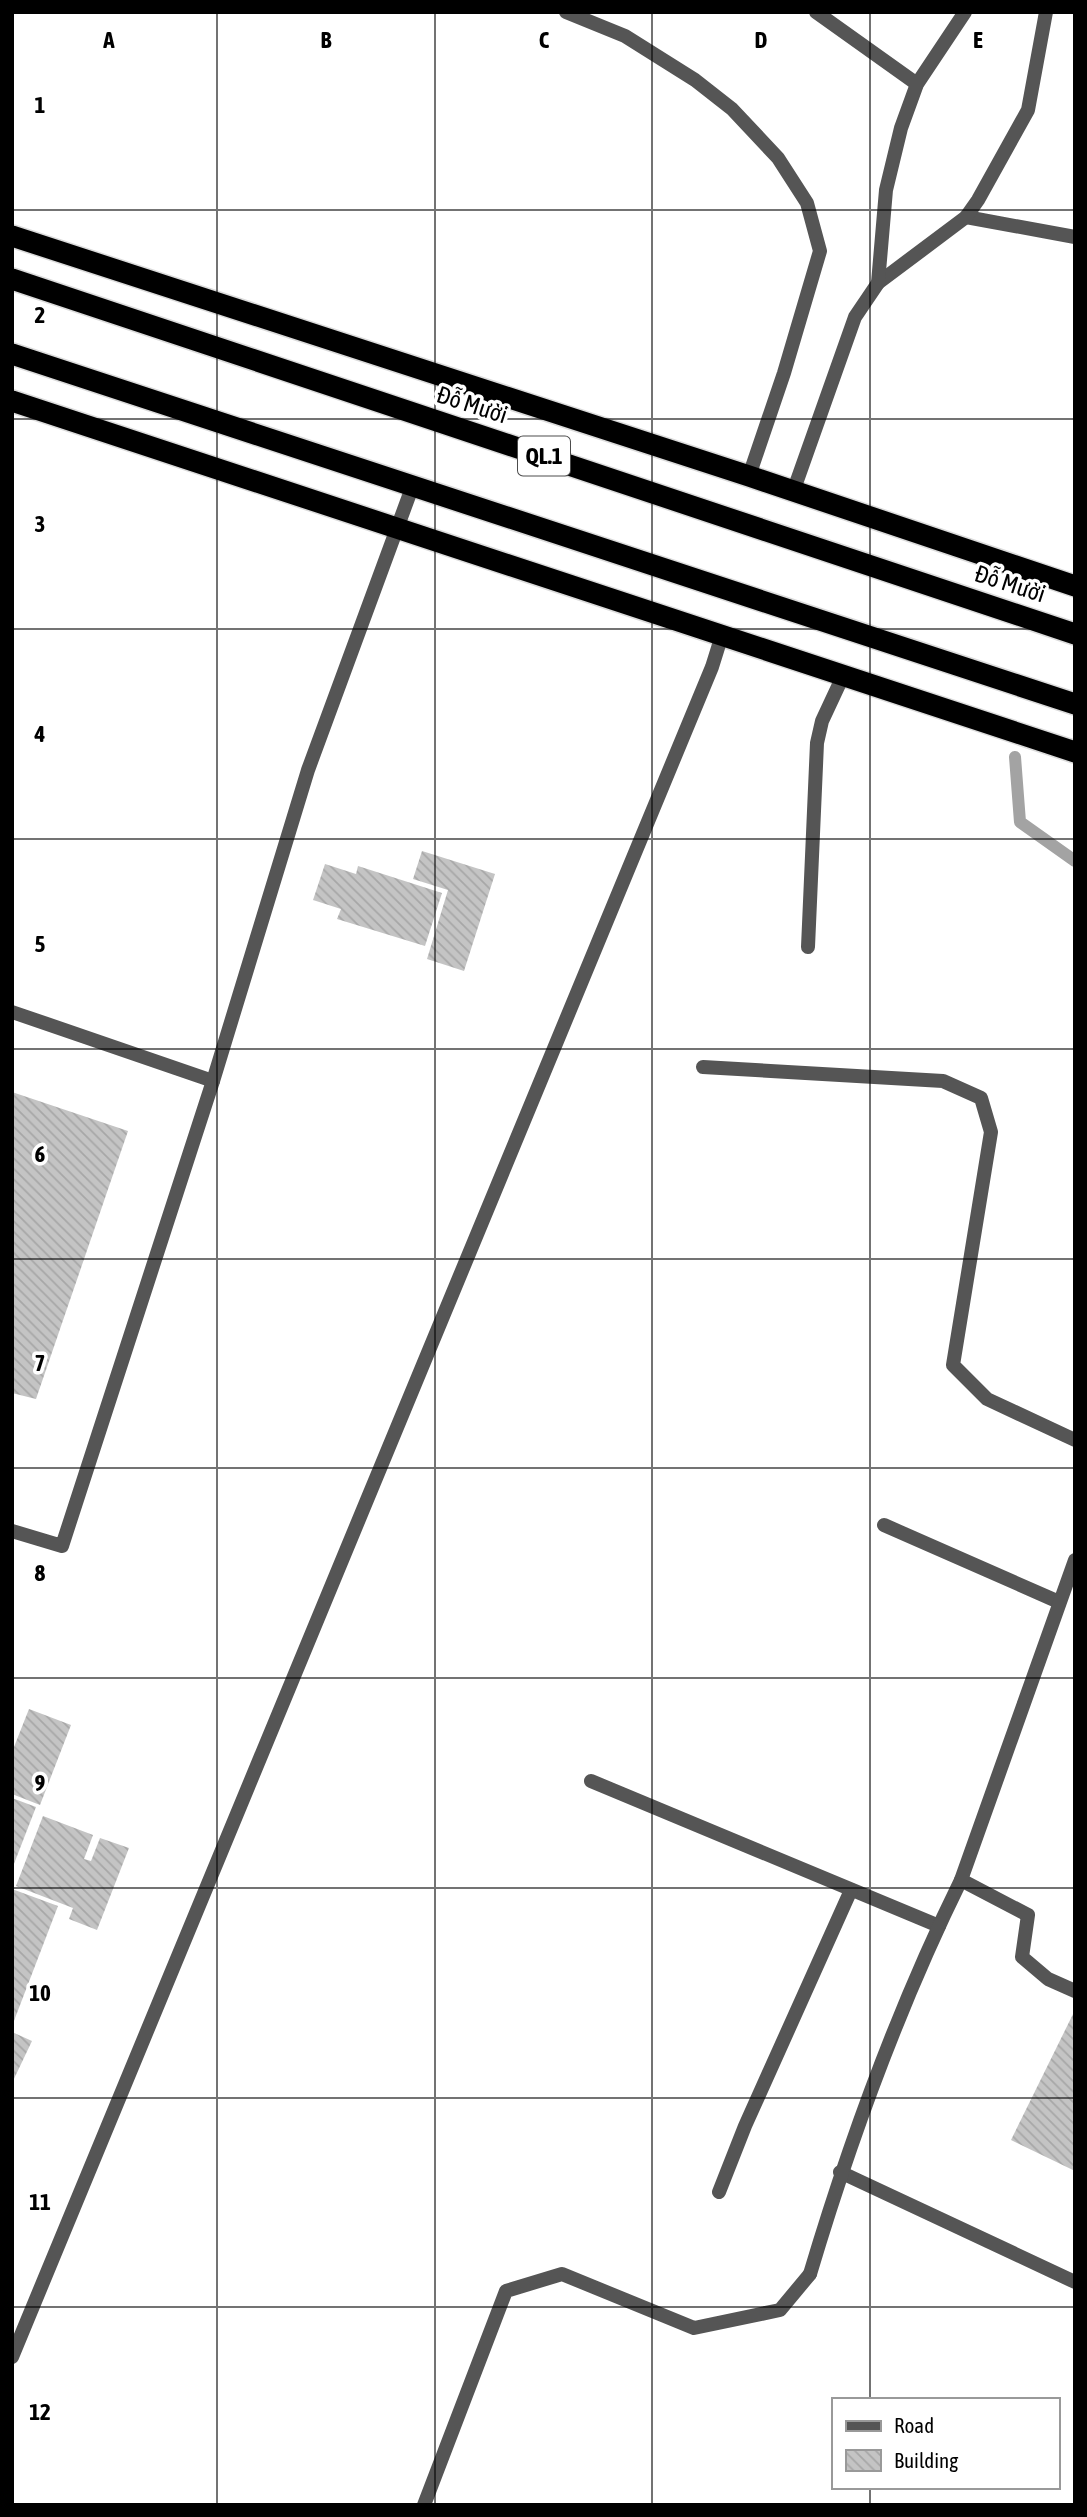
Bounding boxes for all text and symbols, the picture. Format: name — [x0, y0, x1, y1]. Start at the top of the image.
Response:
text: A — [102, 27, 115, 53]
text: B — [321, 27, 332, 53]
text: C — [539, 27, 550, 53]
text: D — [755, 27, 768, 53]
text: E — [973, 27, 983, 53]
text: 1 — [35, 92, 46, 118]
text: 2 — [35, 302, 45, 328]
street label: Đỗ Mười — [434, 380, 511, 429]
road number: QL.1 — [518, 436, 570, 476]
text: 3 — [35, 511, 45, 537]
street label: Đỗ Mười — [972, 559, 1049, 608]
text: 4 — [34, 721, 46, 747]
text: 5 — [35, 931, 46, 957]
text: 6 — [35, 1141, 46, 1167]
text: 7 — [35, 1350, 45, 1376]
text: 8 — [35, 1560, 46, 1586]
text: 9 — [35, 1770, 46, 1796]
text: 10 — [29, 1980, 51, 2006]
text: 11 — [29, 2189, 51, 2215]
legend — [832, 2398, 1059, 2489]
text: 12 — [29, 2399, 51, 2425]
text: Road — [894, 2413, 934, 2437]
text: Building — [894, 2448, 958, 2472]

